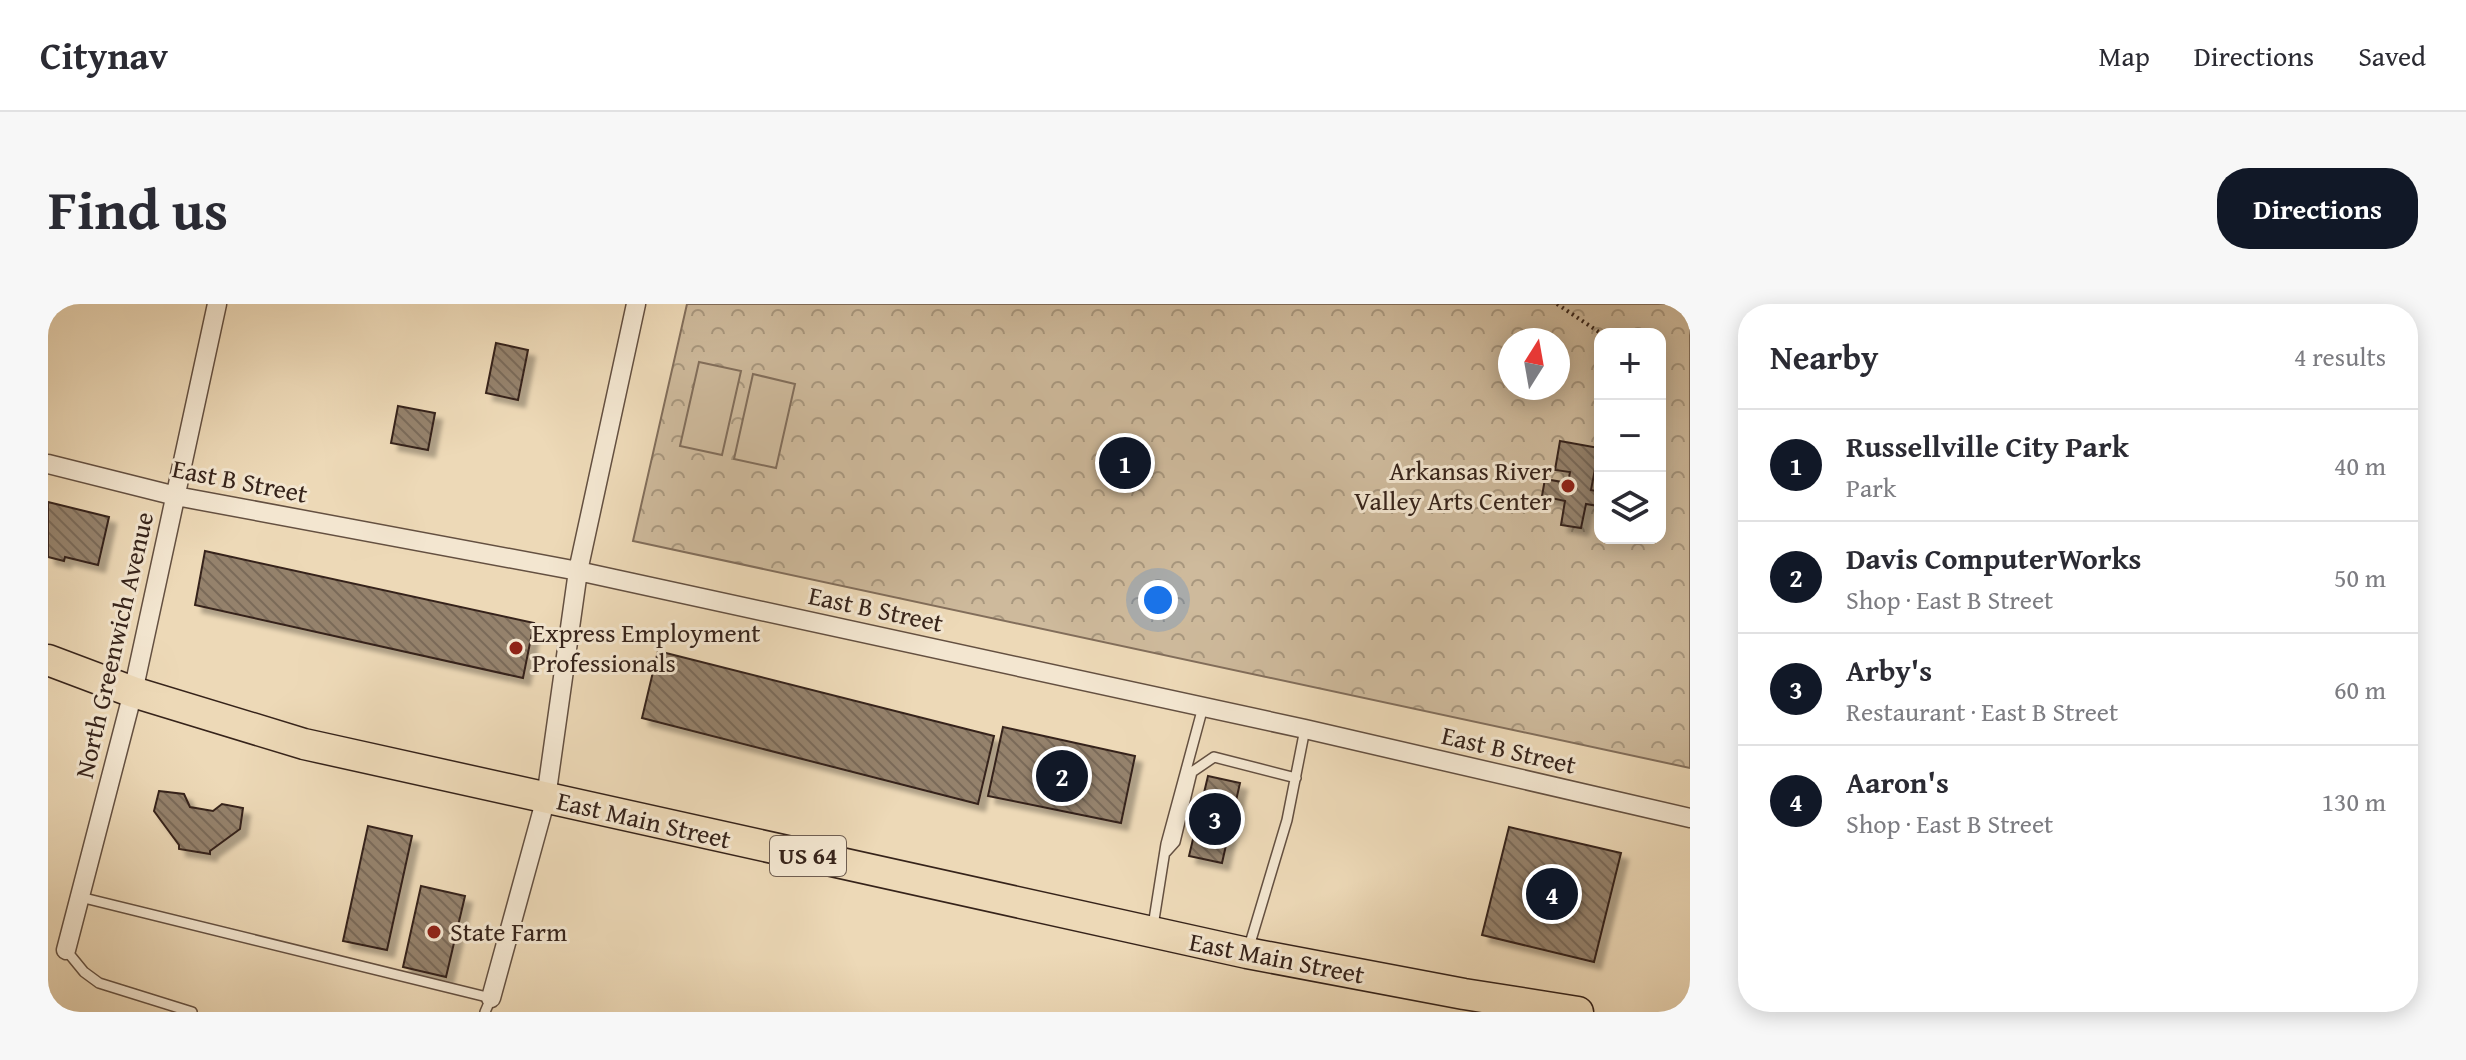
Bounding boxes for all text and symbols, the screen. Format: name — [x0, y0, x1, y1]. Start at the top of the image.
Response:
text: Citynav — [40, 27, 168, 83]
text: Map — [2098, 35, 2150, 76]
text: Directions — [2194, 35, 2314, 76]
text: Saved — [2358, 35, 2426, 76]
text: Find us — [48, 167, 228, 250]
button: Directions — [2217, 168, 2418, 249]
north arrow — [1498, 328, 1570, 400]
map controls — [1594, 328, 1666, 544]
button: + — [1594, 328, 1666, 400]
text: Nearby — [1770, 332, 1879, 381]
text: 4 results — [2294, 337, 2386, 376]
button: − — [1594, 400, 1666, 472]
text: Russellville City Park — [1846, 424, 2129, 468]
pin: 1 — [1099, 433, 1151, 493]
text: 1 — [1789, 446, 1803, 485]
text: 40 m — [2334, 446, 2386, 485]
street label: East B Street — [169, 448, 311, 513]
place label: Arkansas River Valley Arts Center — [1354, 451, 1552, 520]
text: Park — [1846, 468, 1896, 507]
button: layers — [1594, 472, 1666, 544]
marker: Arkansas River Valley Arts Center — [1559, 477, 1577, 495]
street label: North Greenwich Avenue — [64, 508, 163, 782]
text: Davis ComputerWorks — [1846, 536, 2141, 580]
text: 2 — [1789, 558, 1803, 597]
text: 50 m — [2334, 558, 2386, 597]
street label: East B Street — [805, 575, 947, 642]
your location — [1138, 580, 1178, 620]
text: Shop · East B Street — [1846, 580, 2053, 619]
place label: Express Employment Professionals — [532, 613, 760, 682]
marker: Express Employment Professionals — [507, 639, 525, 657]
text: Arby's — [1846, 648, 1932, 692]
text: 3 — [1789, 670, 1803, 709]
text: 60 m — [2334, 670, 2386, 709]
text: Restaurant · East B Street — [1846, 692, 2118, 731]
street label: East B Street — [1438, 715, 1580, 784]
pin: 2 — [1036, 746, 1088, 806]
text: Aaron's — [1846, 760, 1949, 804]
street label: East Main Street — [553, 781, 735, 858]
text: 4 — [1789, 782, 1803, 821]
text: 130 m — [2321, 782, 2386, 821]
pin: 3 — [1189, 789, 1241, 849]
text: Shop · East B Street — [1846, 804, 2053, 843]
road number: US 64 — [770, 836, 846, 876]
pin: 4 — [1526, 864, 1578, 924]
place label: State Farm — [450, 912, 567, 951]
street label: East Main Street — [1186, 921, 1368, 994]
marker: State Farm — [425, 923, 443, 941]

